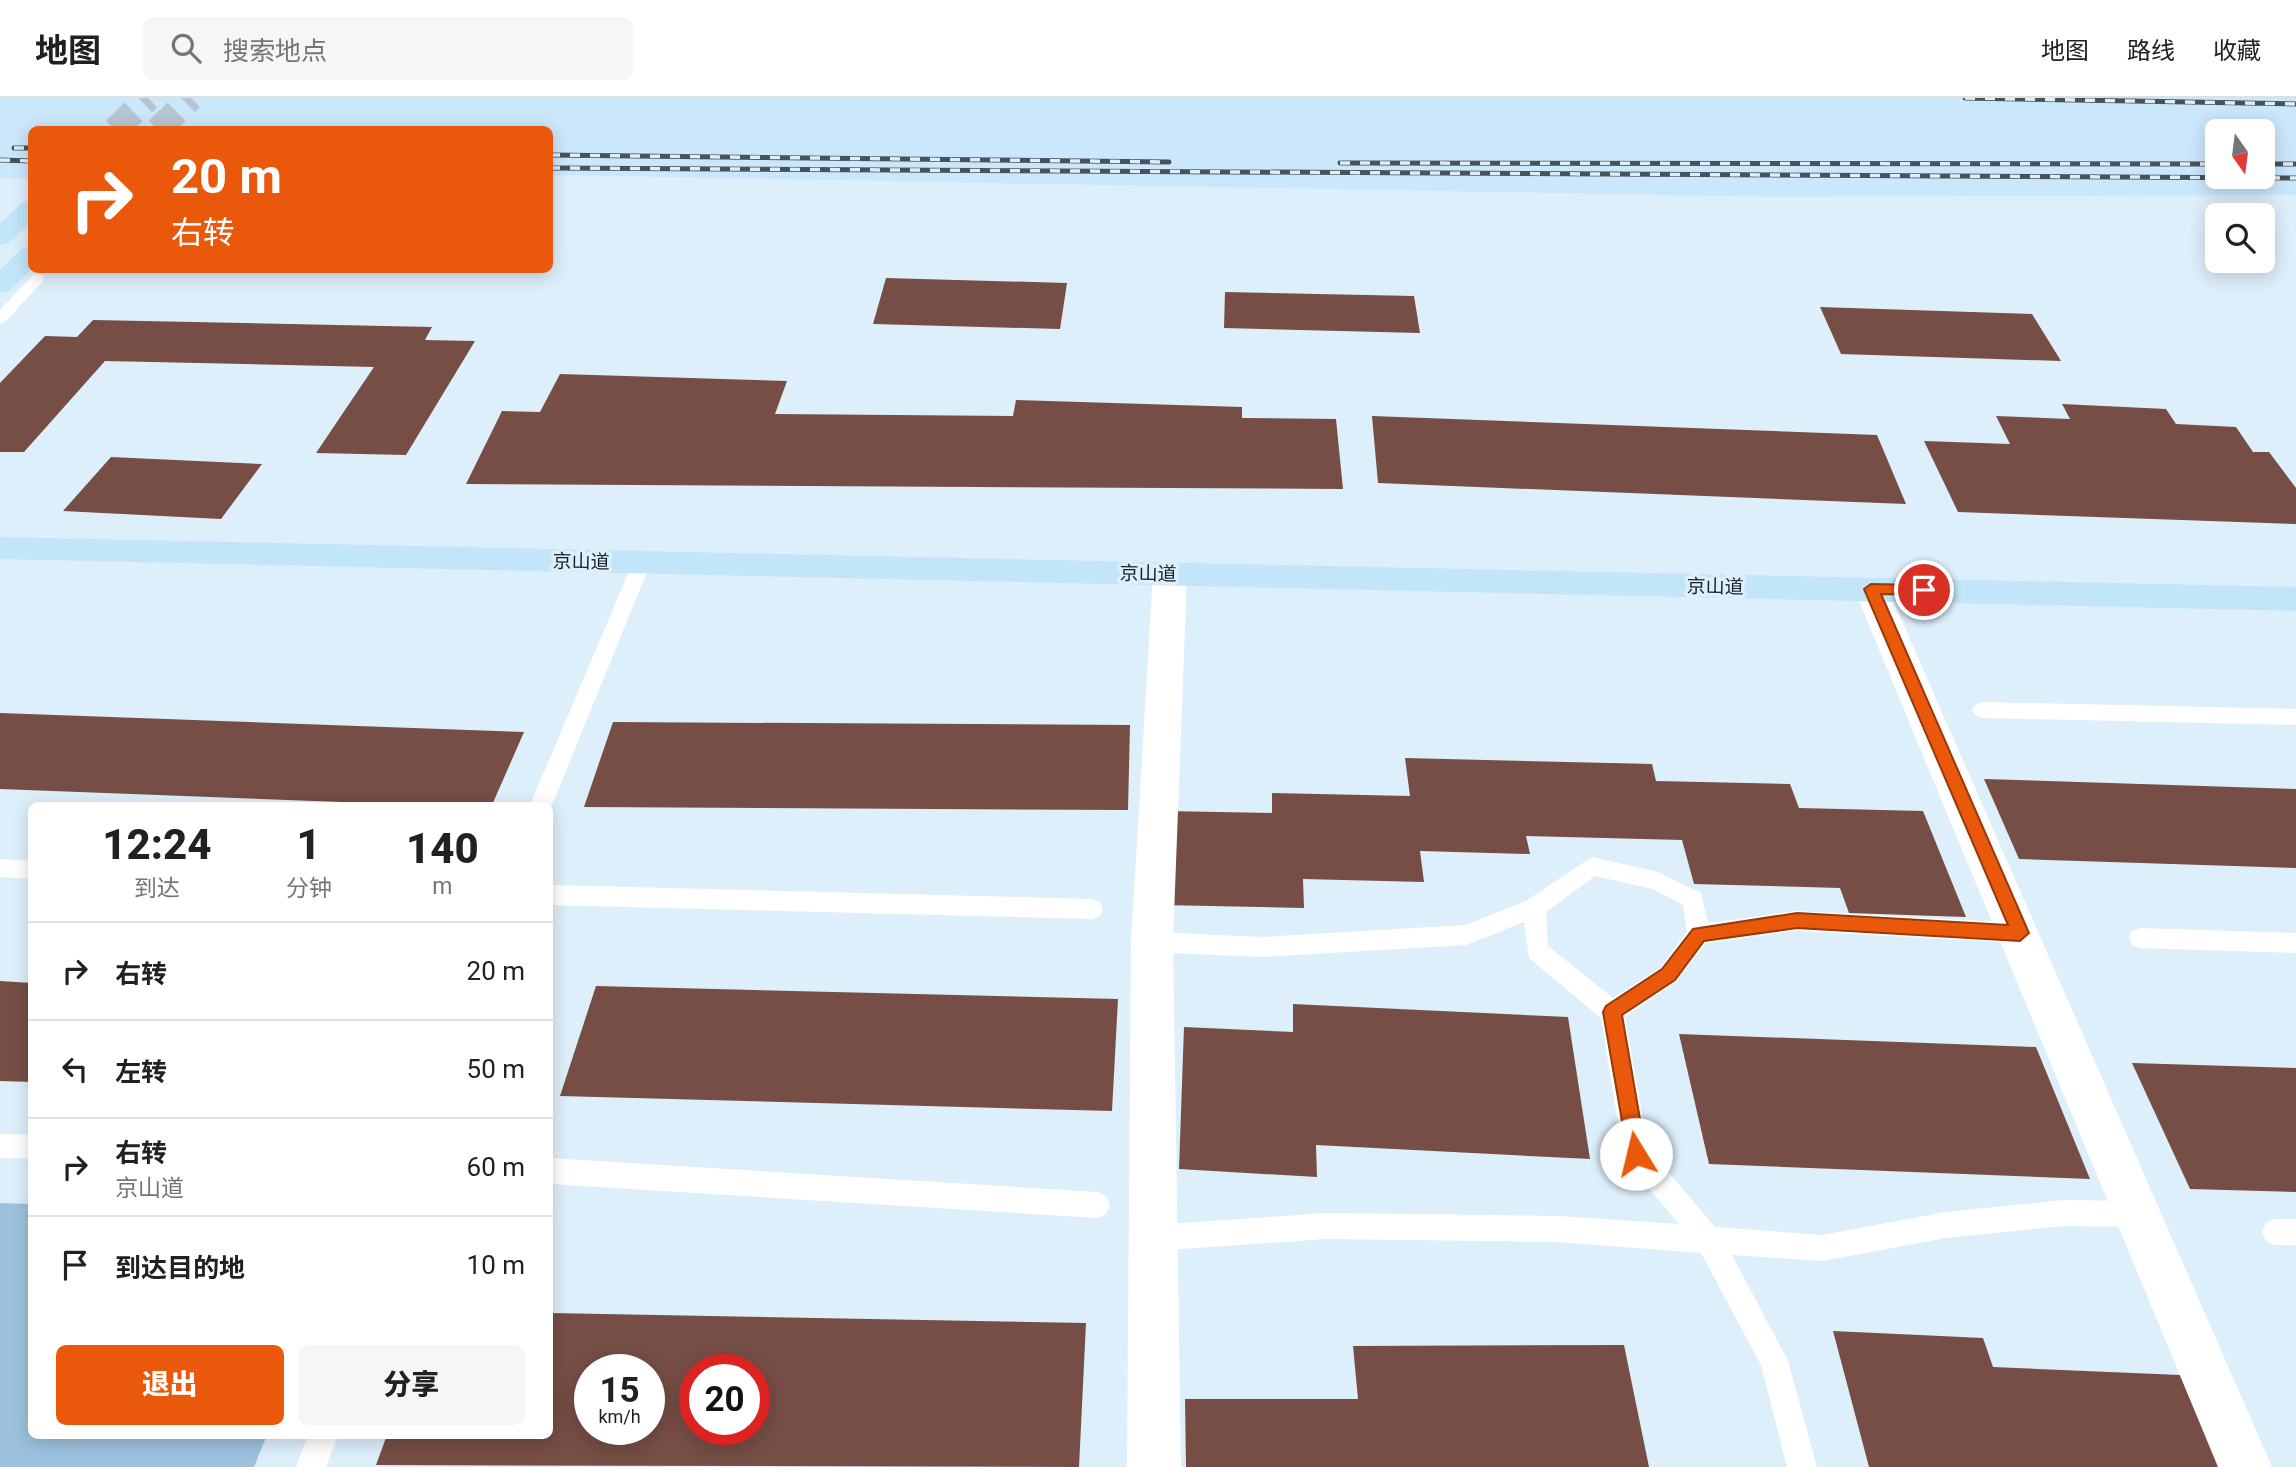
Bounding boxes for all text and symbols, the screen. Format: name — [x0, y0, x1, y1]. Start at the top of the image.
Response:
search box — [143, 17, 633, 80]
icon: search — [167, 29, 205, 67]
text: 地图 — [35, 31, 101, 70]
text: 搜索地点 — [223, 36, 327, 66]
text: 地图 — [2041, 37, 2089, 65]
text: 路线 — [2127, 37, 2175, 65]
text: 收藏 — [2213, 37, 2261, 65]
north arrow — [2205, 119, 2275, 189]
map controls — [2205, 119, 2275, 273]
text: 20 m — [171, 148, 282, 205]
icon: right — [56, 154, 147, 245]
button: search — [2205, 203, 2275, 273]
text: 右转 — [171, 214, 235, 252]
street label: 京山道 — [552, 550, 610, 573]
pin — [1894, 560, 1954, 620]
street label: 京山道 — [1119, 562, 1177, 585]
icon: arrive — [1905, 571, 1943, 609]
street label: 京山道 — [1686, 575, 1744, 598]
text: 12:24 — [102, 820, 211, 869]
text: 1 — [297, 820, 321, 869]
text: 140 — [406, 824, 479, 873]
text: m — [432, 873, 452, 900]
text: 到达 — [134, 875, 180, 902]
text: 分钟 — [286, 875, 332, 902]
icon: right — [56, 952, 94, 990]
text: 20 m — [467, 956, 525, 986]
text: 右转 — [115, 959, 167, 989]
icon: left — [56, 1050, 94, 1088]
text: 50 m — [467, 1054, 525, 1084]
text: 左转 — [115, 1057, 167, 1087]
position arrow — [1599, 1117, 1673, 1191]
text: 右转 — [115, 1138, 167, 1168]
icon: right — [56, 1148, 94, 1186]
text: 60 m — [467, 1152, 525, 1182]
text: 京山道 — [115, 1175, 184, 1202]
icon: arrive — [56, 1246, 94, 1284]
text: 10 m — [467, 1250, 525, 1280]
text: 到达目的地 — [115, 1253, 245, 1283]
button: 退出 — [56, 1345, 284, 1425]
button: 分享 — [298, 1345, 525, 1425]
speed limit sign: 20 — [679, 1354, 770, 1445]
text: 15 — [599, 1370, 640, 1411]
text: km/h — [598, 1406, 641, 1427]

